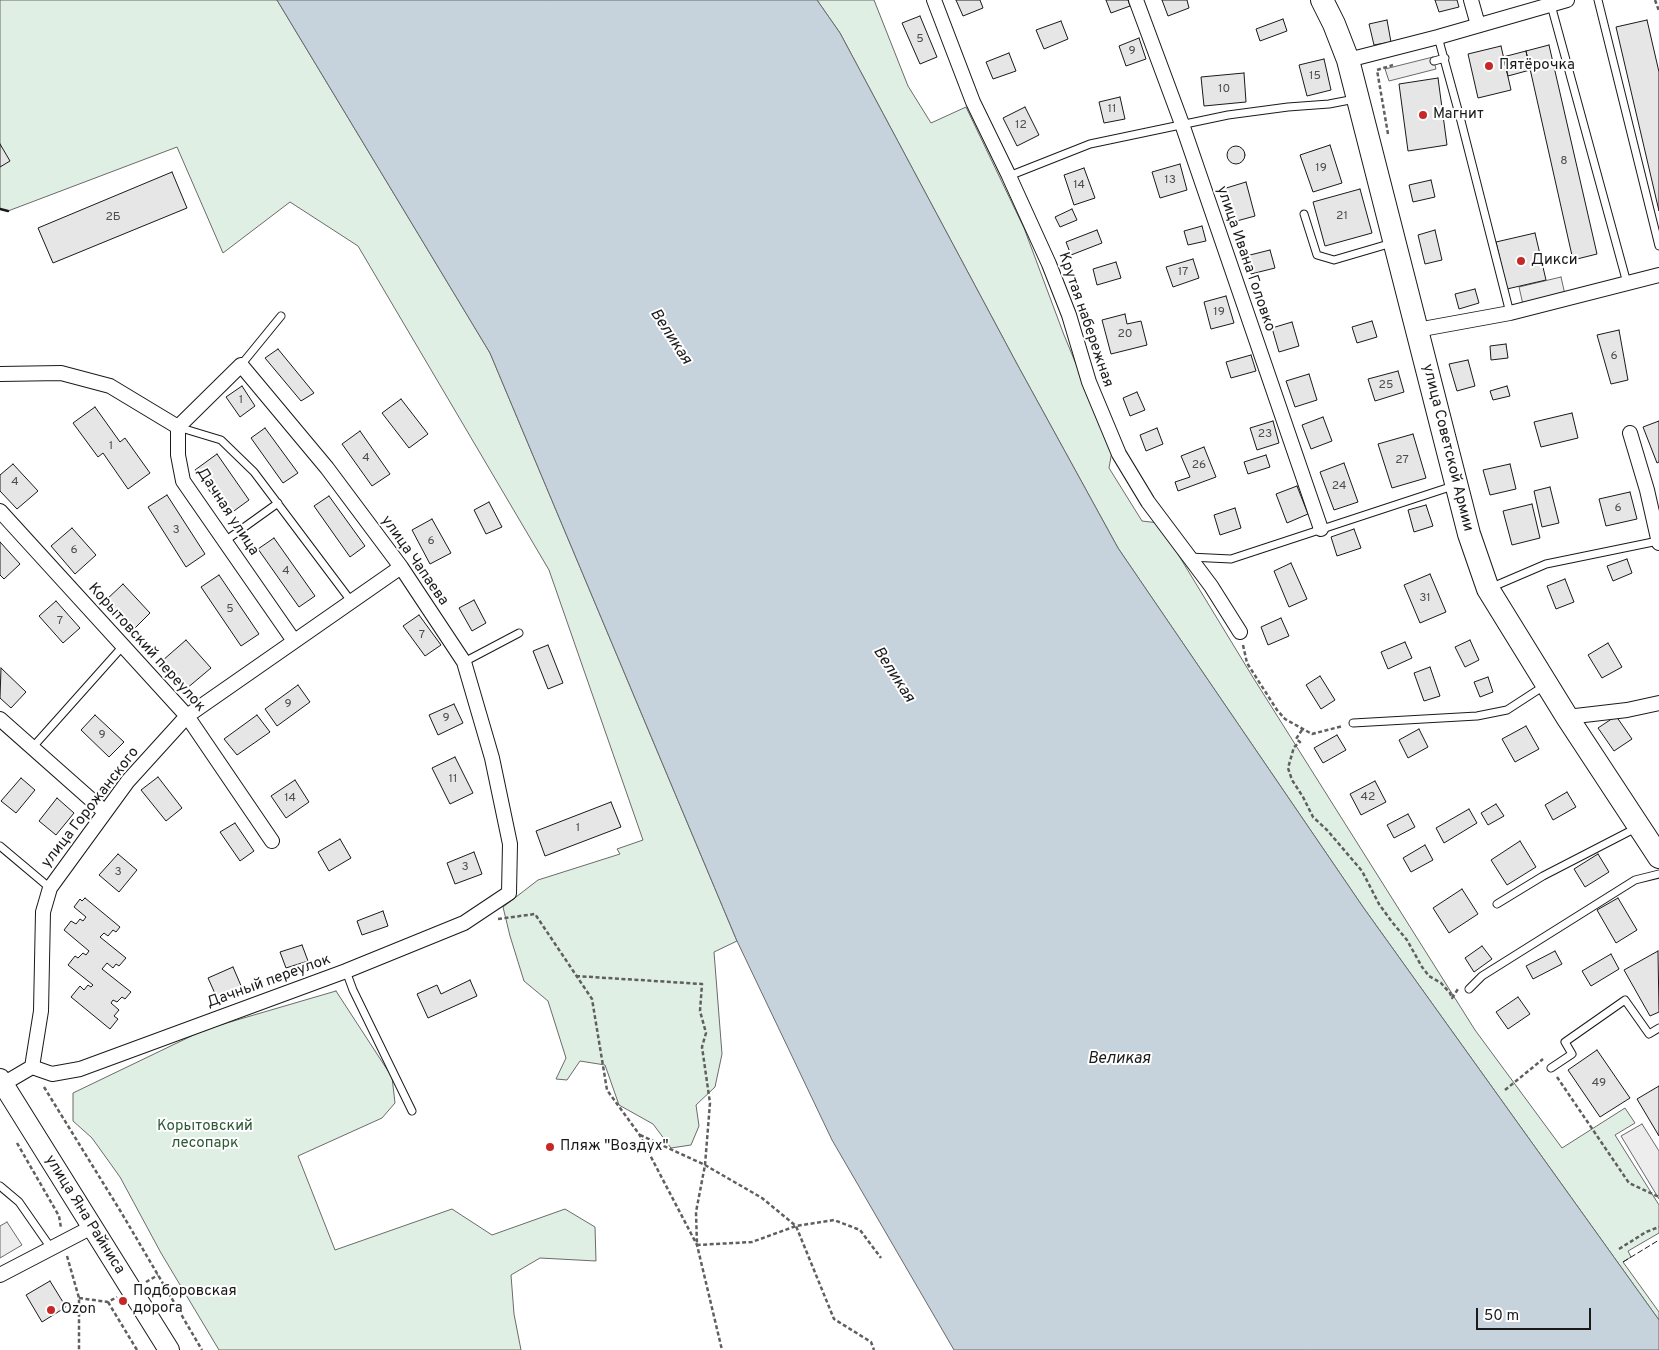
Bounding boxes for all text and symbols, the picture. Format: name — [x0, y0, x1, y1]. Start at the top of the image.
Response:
house number: 5 — [916, 33, 924, 47]
house number: 9 — [1128, 45, 1136, 59]
place label: Пятёрочка — [1499, 57, 1575, 75]
marker: Пятёрочка — [1483, 60, 1495, 72]
house number: 15 — [1309, 70, 1321, 84]
house number: 10 — [1218, 83, 1230, 97]
house number: 11 — [1108, 103, 1116, 117]
place label: Магнит — [1433, 106, 1484, 124]
marker: Магнит — [1417, 109, 1429, 121]
house number: 12 — [1015, 119, 1027, 133]
house number: 8 — [1560, 155, 1568, 169]
house number: 19 — [1315, 162, 1327, 176]
house number: 13 — [1164, 174, 1176, 188]
house number: 14 — [1073, 179, 1085, 193]
street label: улица Ивана Головко — [1212, 184, 1278, 334]
house number: 21 — [1336, 210, 1348, 224]
house number: 2Б — [105, 211, 121, 225]
street label: Крутая набережная — [1053, 250, 1117, 390]
place label: Дикси — [1531, 252, 1578, 270]
marker: Дикси — [1515, 255, 1527, 267]
house number: 17 — [1178, 266, 1188, 280]
water label: Великая — [645, 306, 695, 368]
house number: 19 — [1213, 306, 1225, 320]
house number: 20 — [1117, 328, 1133, 342]
house number: 6 — [1610, 350, 1618, 364]
street label: улица Советской Армии — [1417, 362, 1477, 534]
house number: 25 — [1379, 379, 1393, 393]
house number: 1 — [239, 394, 243, 408]
house number: 23 — [1258, 428, 1272, 442]
house number: 1 — [109, 440, 113, 454]
house number: 4 — [362, 452, 370, 466]
house number: 27 — [1395, 454, 1409, 468]
house number: 26 — [1192, 459, 1206, 473]
street label: Дачная улица — [192, 465, 262, 559]
house number: 4 — [11, 476, 19, 490]
house number: 24 — [1332, 480, 1346, 494]
house number: 6 — [1614, 502, 1622, 516]
street label: улица Чапаева — [376, 513, 452, 609]
house number: 3 — [172, 524, 180, 538]
house number: 6 — [427, 535, 435, 549]
house number: 6 — [70, 544, 78, 558]
house number: 4 — [282, 565, 290, 579]
street label: Корытовский переулок — [83, 580, 209, 716]
house number: 31 — [1419, 592, 1431, 606]
house number: 5 — [226, 603, 234, 617]
house number: 7 — [57, 615, 63, 629]
house number: 7 — [419, 629, 425, 643]
water label: Великая — [868, 644, 918, 706]
house number: 9 — [284, 698, 292, 712]
house number: 9 — [442, 712, 450, 726]
house number: 9 — [98, 729, 106, 743]
street label: улица Горожанского — [38, 744, 144, 872]
house number: 11 — [449, 773, 457, 787]
house number: 42 — [1361, 791, 1375, 805]
house number: 14 — [284, 792, 296, 806]
house number: 1 — [576, 822, 580, 836]
house number: 3 — [461, 861, 469, 875]
house number: 3 — [114, 866, 122, 880]
street label: Дачный переулок — [205, 951, 333, 1013]
water label: Великая — [1088, 1050, 1150, 1070]
house number: 49 — [1592, 1077, 1606, 1091]
park label: Корытовский лесопарк — [157, 1118, 253, 1153]
place label: Пляж "Воздух" — [560, 1138, 669, 1156]
marker: Пляж "Воздух" — [544, 1141, 556, 1153]
street label: улица Яна Райниса — [40, 1152, 128, 1278]
place label: Подборовская дорога — [133, 1283, 237, 1318]
marker: Подборовская дорога — [117, 1295, 129, 1307]
scale bar — [1479, 1298, 1594, 1330]
place label: Ozon — [61, 1301, 96, 1319]
marker: Ozon — [45, 1304, 57, 1316]
text: 50 m — [1484, 1307, 1519, 1326]

